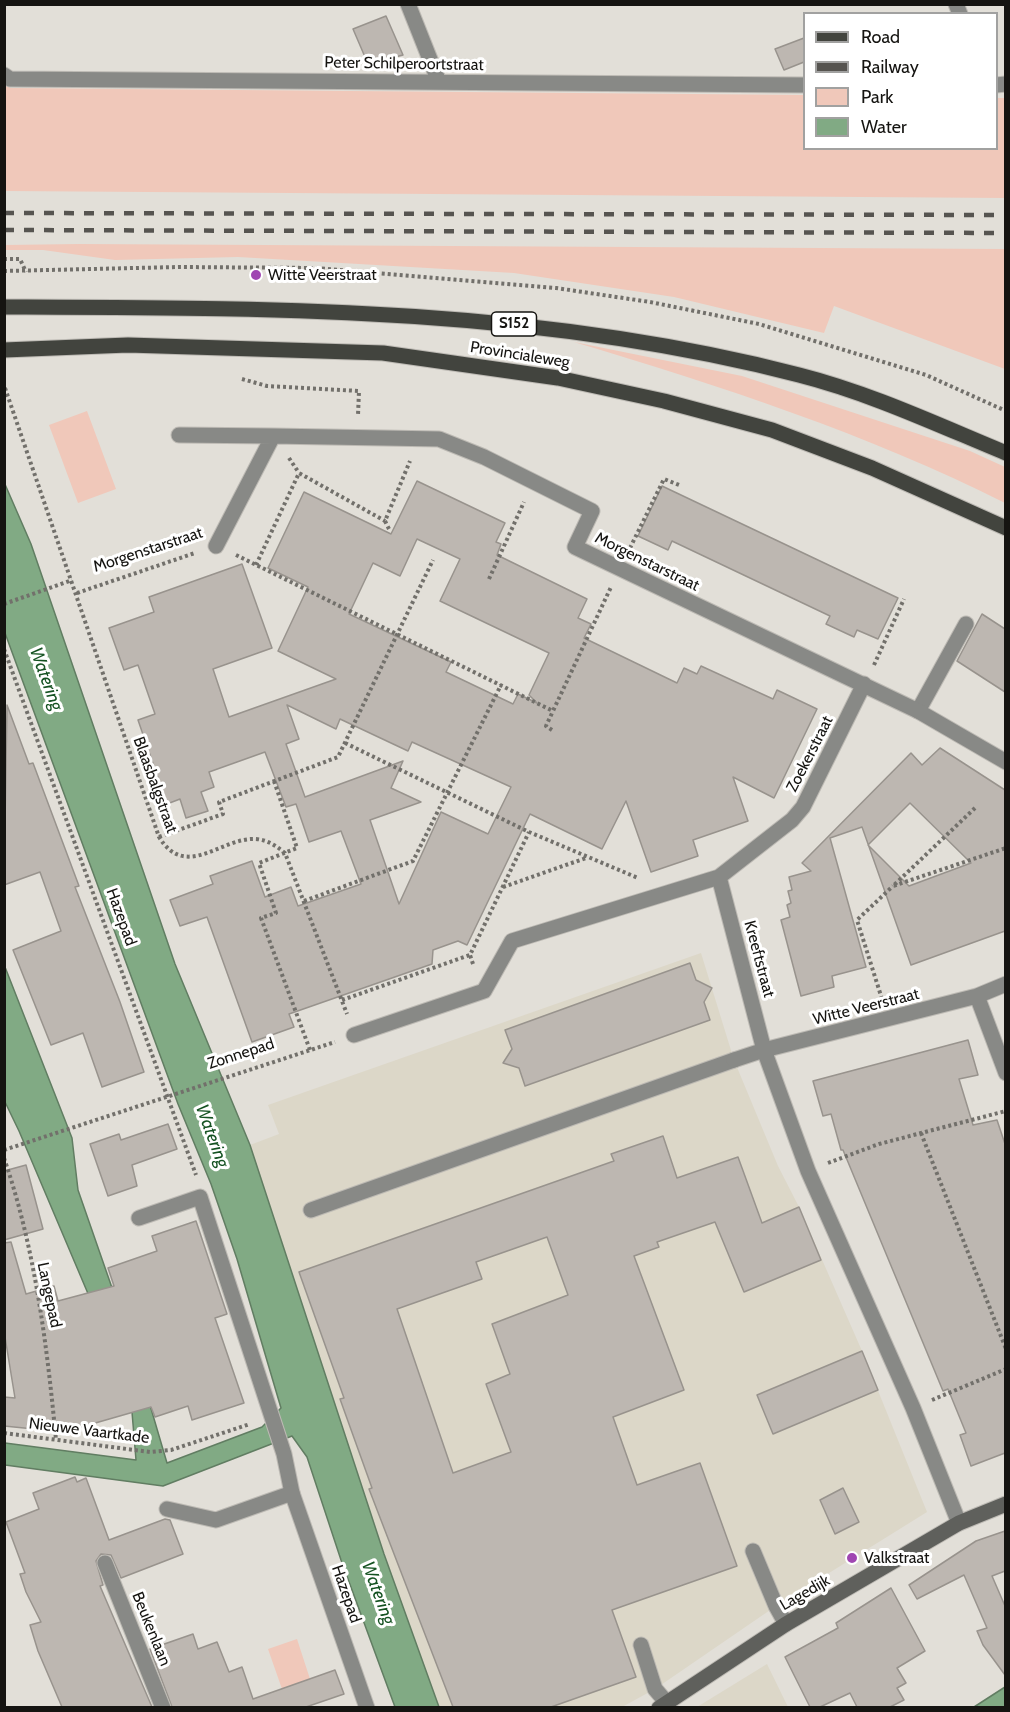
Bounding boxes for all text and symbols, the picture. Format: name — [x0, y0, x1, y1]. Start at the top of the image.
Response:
legend — [803, 12, 998, 150]
text: Road — [861, 26, 900, 48]
street label: Peter Schilperoortstraat — [324, 53, 484, 75]
text: Railway — [861, 56, 919, 78]
text: Park — [861, 86, 893, 108]
text: Water — [861, 116, 907, 138]
place label: Witte Veerstraat — [268, 265, 377, 285]
marker: Witte Veerstraat — [249, 268, 263, 282]
road number: S152 — [492, 312, 536, 336]
street label: Provincialeweg — [469, 338, 571, 372]
street label: Morgenstarstraat — [91, 523, 205, 577]
street label: Morgenstarstraat — [592, 528, 702, 596]
water label: Watering — [25, 644, 67, 714]
street label: Zoekerstraat — [783, 713, 837, 795]
street label: Blaasbalgstraat — [129, 734, 181, 836]
street label: Hazepad — [102, 886, 140, 948]
street label: Kreeftstraat — [740, 919, 778, 999]
street label: Witte Veerstraat — [811, 985, 921, 1029]
street label: Zonnepad — [205, 1034, 277, 1074]
water label: Watering — [191, 1101, 233, 1171]
street label: Langepad — [33, 1261, 65, 1329]
street label: Nieuwe Vaartkade — [28, 1414, 150, 1448]
place label: Valkstraat — [864, 1548, 929, 1568]
marker: Valkstraat — [845, 1551, 859, 1565]
water label: Watering — [357, 1558, 399, 1628]
street label: Hazepad — [327, 1563, 365, 1625]
street label: Lagedijk — [777, 1571, 833, 1615]
street label: Beukenlaan — [127, 1589, 175, 1669]

